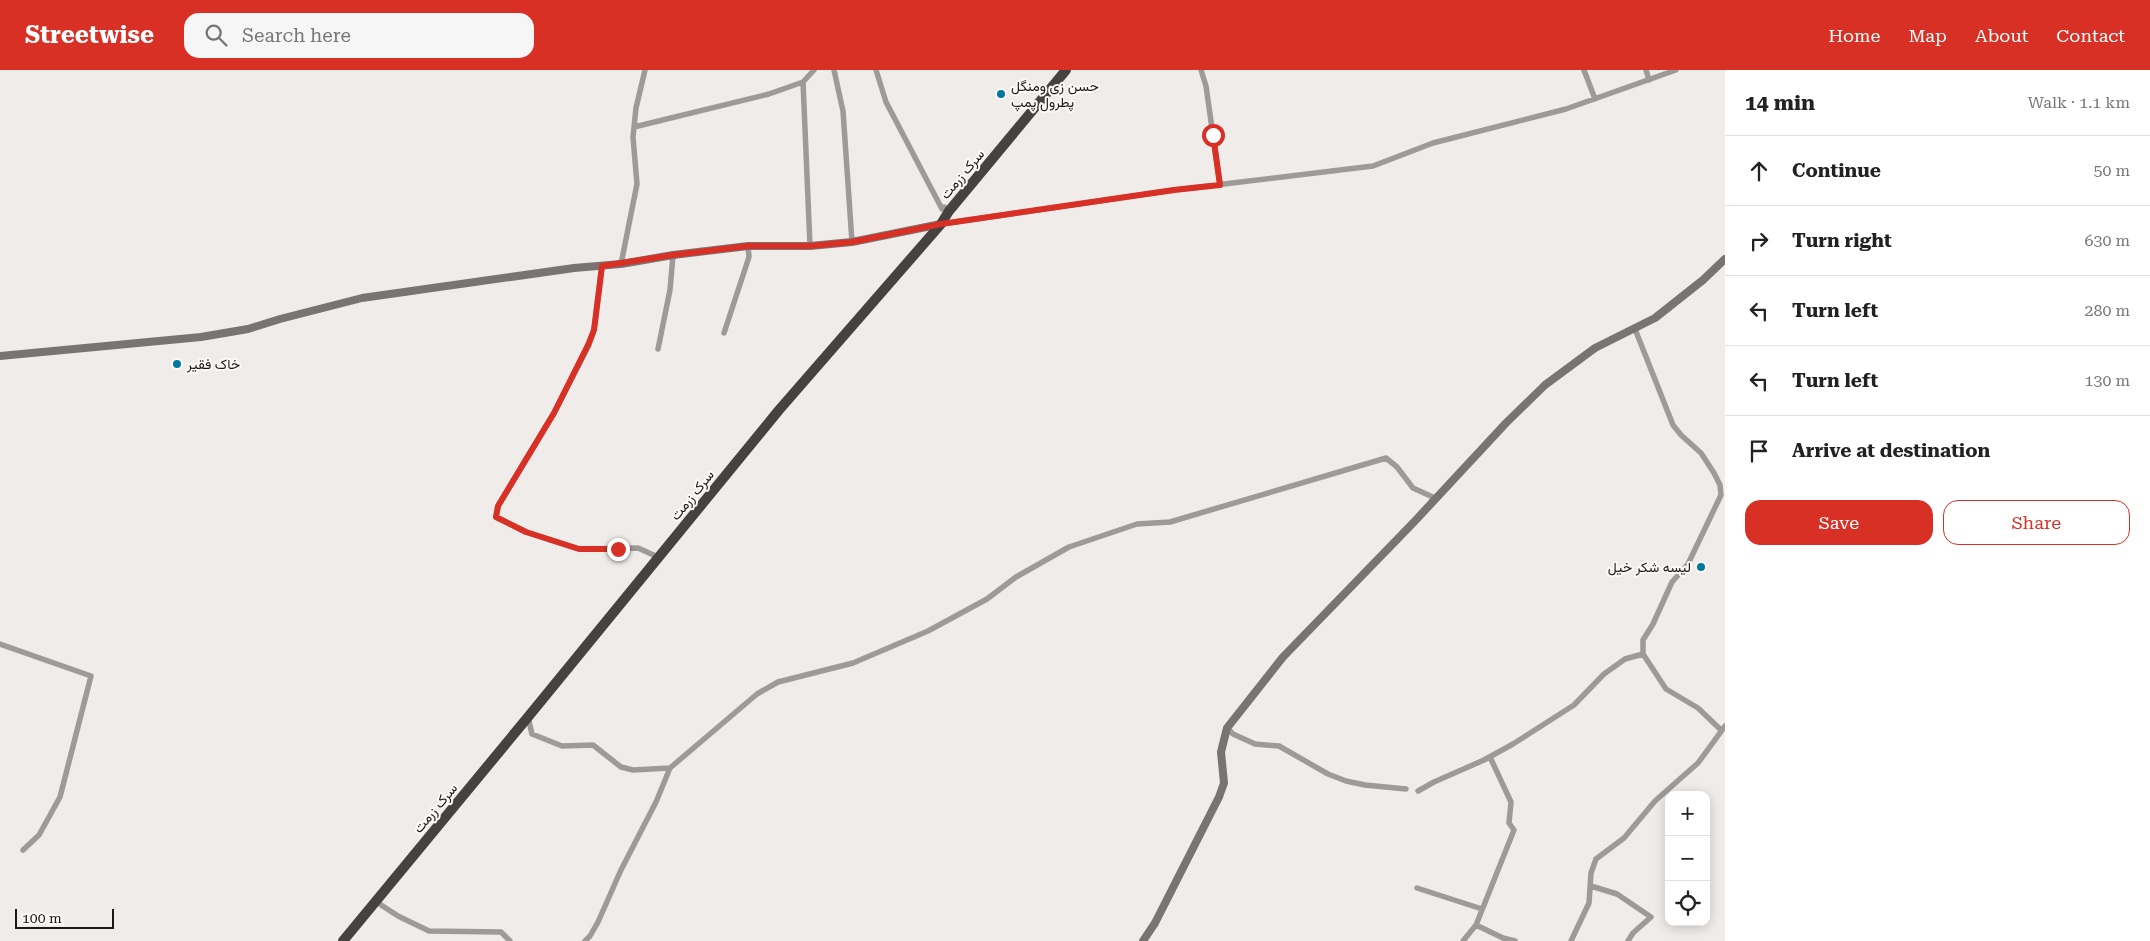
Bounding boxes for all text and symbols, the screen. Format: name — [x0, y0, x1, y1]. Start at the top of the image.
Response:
search box — [184, 13, 534, 58]
text: Streetwise — [25, 21, 154, 49]
icon: search — [202, 21, 230, 49]
text: Search here — [242, 24, 351, 47]
text: Home — [1828, 25, 1880, 46]
text: Map — [1908, 25, 1947, 46]
text: About — [1975, 25, 2028, 46]
text: Contact — [2056, 25, 2125, 46]
place label: حسن زی ومنگل پطرول پمپ — [1011, 78, 1099, 112]
marker: حسن زی ومنگل پطرول پمپ — [995, 88, 1007, 100]
text: 14 min — [1745, 91, 1815, 115]
text: Walk · 1.1 km — [2028, 93, 2130, 112]
route start — [1202, 124, 1225, 147]
street label: سرک زرمت — [937, 146, 988, 203]
icon: ahead — [1745, 157, 1773, 185]
text: Continue — [1792, 159, 1881, 182]
text: 50 m — [2093, 161, 2130, 180]
icon: right — [1745, 227, 1773, 255]
text: Turn right — [1792, 229, 1892, 252]
text: 630 m — [2084, 231, 2130, 250]
icon: left — [1745, 297, 1773, 325]
text: Turn left — [1792, 299, 1878, 322]
text: 280 m — [2084, 301, 2130, 320]
place label: خاک فقیر — [186, 356, 240, 373]
marker: خاک فقیر — [171, 358, 183, 370]
icon: left — [1745, 367, 1773, 395]
text: Turn left — [1792, 369, 1878, 392]
text: 130 m — [2084, 371, 2130, 390]
icon: arrive — [1745, 437, 1773, 465]
text: Arrive at destination — [1792, 439, 1990, 462]
street label: سرک زرمت — [667, 467, 718, 524]
button: Save — [1745, 500, 1933, 545]
button: Share — [1943, 500, 2130, 545]
route end — [607, 538, 630, 561]
place label: لیسه شکر خیل — [1608, 559, 1691, 576]
marker: لیسه شکر خیل — [1695, 561, 1707, 573]
street label: سرک زرمت — [410, 780, 461, 837]
map controls — [1665, 791, 1710, 926]
button: + — [1665, 791, 1710, 836]
button: − — [1665, 836, 1710, 881]
button: locate — [1665, 881, 1710, 926]
scale bar — [15, 906, 114, 929]
text: 100 m — [22, 910, 62, 926]

